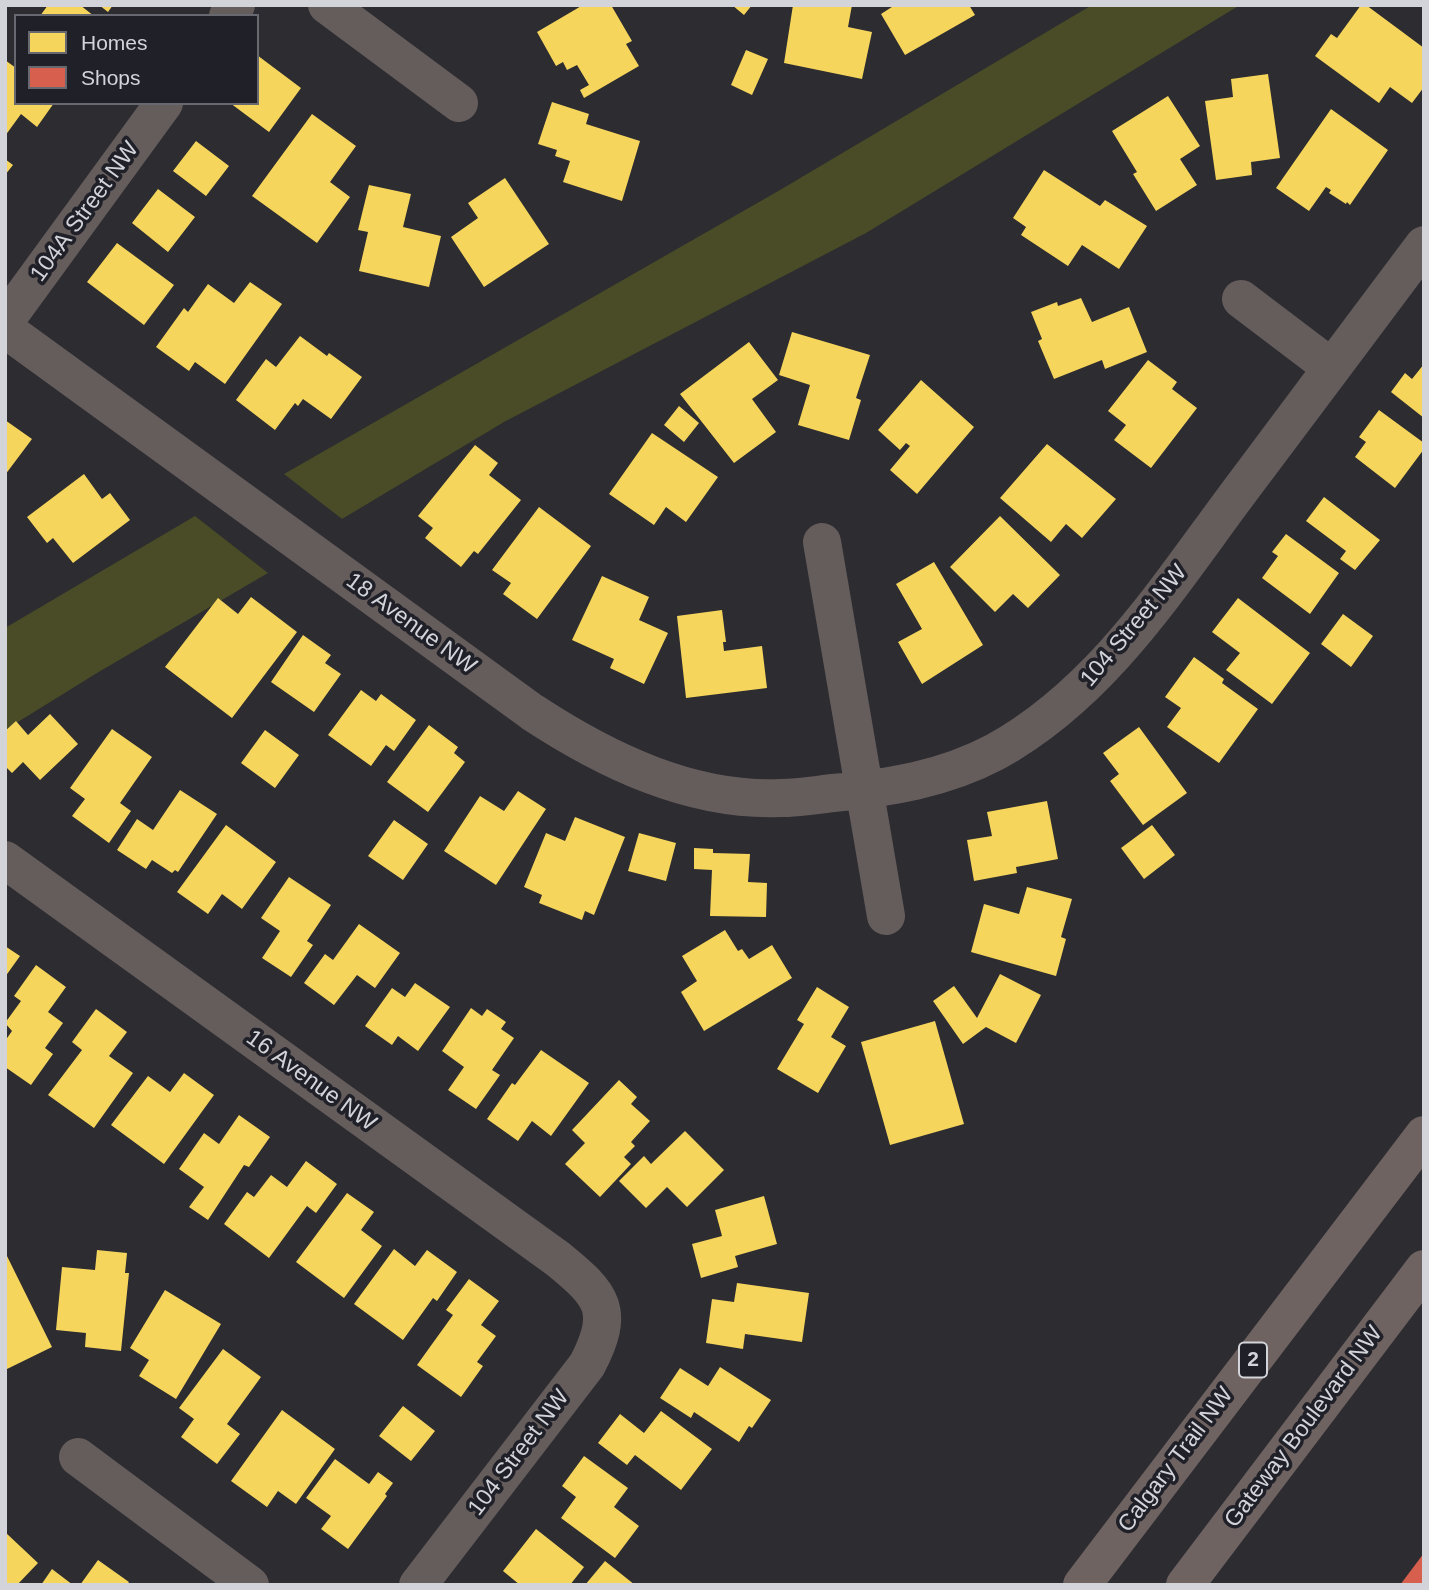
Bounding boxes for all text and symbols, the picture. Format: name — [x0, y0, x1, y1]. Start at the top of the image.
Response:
legend — [14, 14, 259, 105]
text: Homes — [81, 31, 148, 54]
text: Shops — [81, 66, 141, 89]
street label: 104A Street NW — [25, 137, 145, 287]
street label: 104 Street NW — [1075, 559, 1193, 693]
street label: 18 Avenue NW — [340, 567, 482, 681]
street label: 16 Avenue NW — [240, 1024, 382, 1138]
street label: Gateway Boulevard NW — [1219, 1321, 1389, 1533]
road number: 2 — [1239, 1342, 1267, 1378]
street label: Calgary Trail NW — [1113, 1382, 1239, 1538]
street label: 104 Street NW — [463, 1384, 575, 1522]

